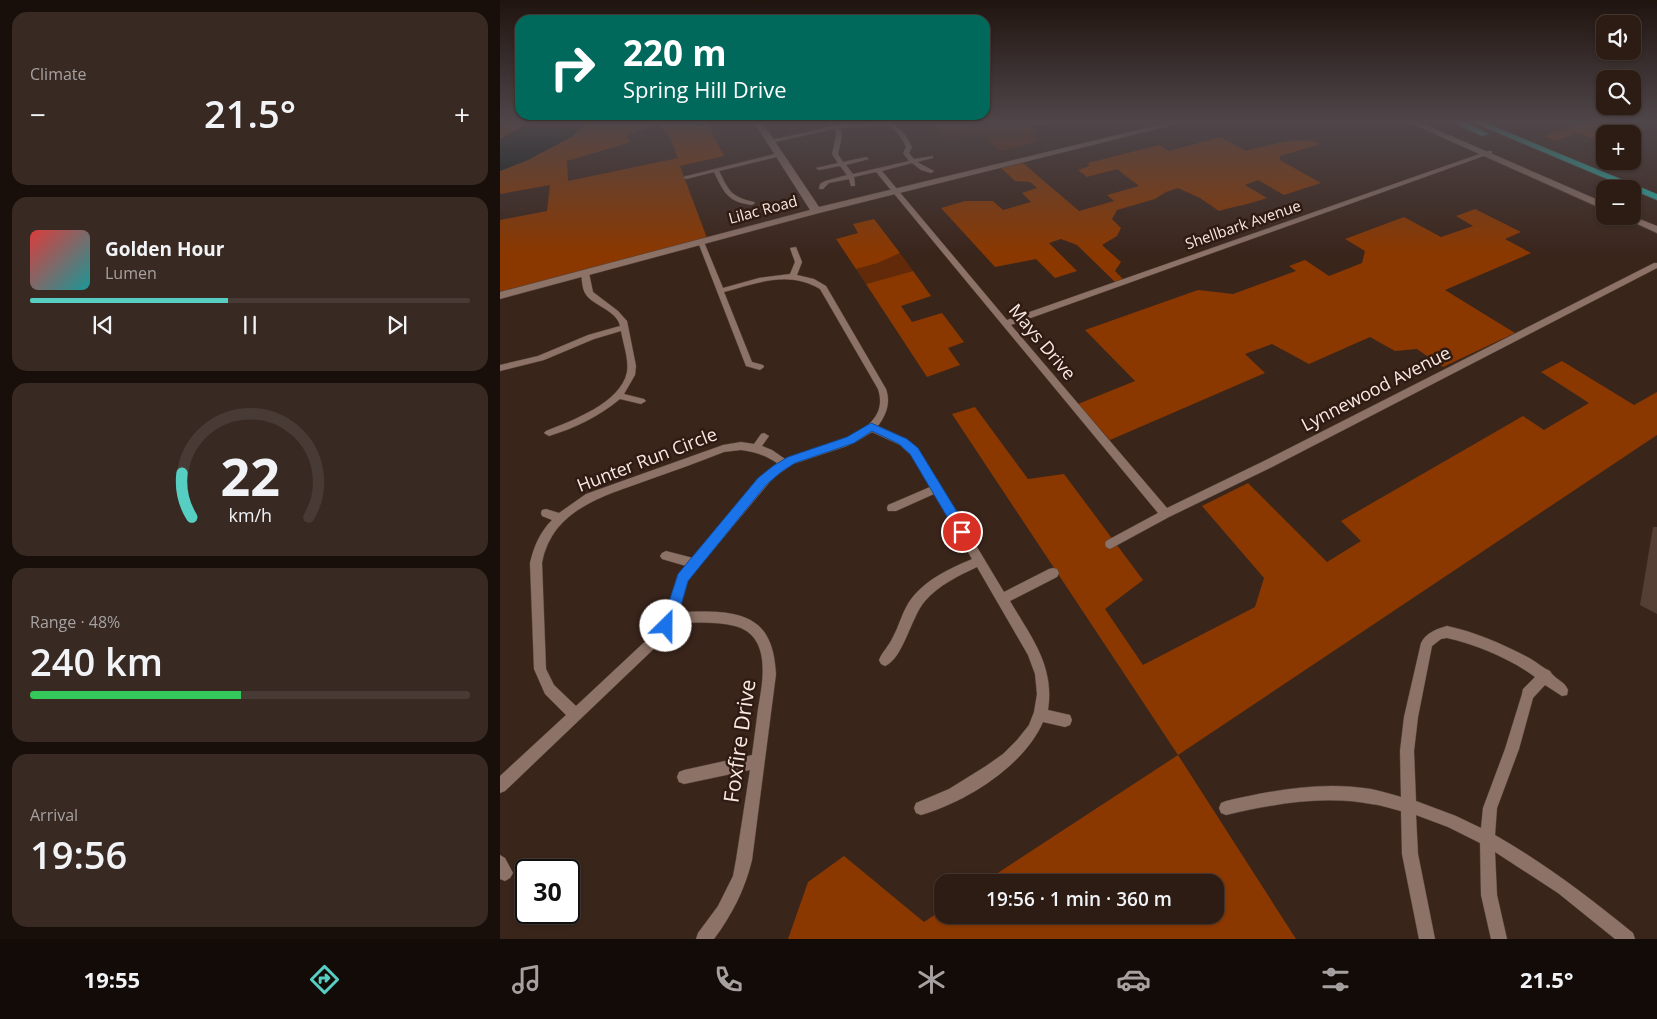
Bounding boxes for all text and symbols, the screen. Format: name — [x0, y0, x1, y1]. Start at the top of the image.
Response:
map controls — [1596, 15, 1641, 225]
button: sound — [1596, 15, 1641, 60]
text: 220 m — [623, 29, 727, 76]
icon: right — [540, 35, 605, 100]
text: Climate — [30, 63, 87, 85]
button: search — [1596, 70, 1641, 115]
text: Spring Hill Drive — [623, 74, 787, 104]
text: 21.5° — [204, 87, 296, 139]
text: − — [30, 95, 46, 133]
text: + — [454, 95, 470, 133]
button: + — [1596, 125, 1641, 170]
button: − — [1596, 180, 1641, 225]
street label: Lilac Road — [726, 190, 799, 228]
street label: Shellbark Avenue — [1182, 195, 1303, 253]
text: Golden Hour — [105, 236, 224, 262]
text: Lumen — [105, 262, 157, 284]
street label: Mays Drive — [1004, 298, 1082, 385]
icon: previous — [89, 311, 117, 339]
icon: pause — [236, 311, 264, 339]
icon: next — [383, 311, 411, 339]
street label: Lynnewood Avenue — [1297, 340, 1454, 436]
street label: Hunter Run Circle — [573, 421, 720, 497]
text: 22 — [220, 440, 280, 511]
text: km/h — [228, 503, 272, 527]
pin — [941, 511, 983, 553]
icon: arrive — [948, 518, 976, 546]
position arrow — [639, 599, 691, 651]
text: Range · 48% — [30, 611, 120, 633]
text: 240 km — [30, 635, 163, 687]
street label: Foxfire Drive — [717, 677, 762, 804]
text: Arrival — [30, 804, 78, 826]
text: 19:56 — [30, 828, 127, 880]
speed limit sign: 30 — [515, 859, 580, 924]
text: 19:56 · 1 min · 360 m — [986, 886, 1172, 912]
icon: directions — [307, 962, 342, 997]
icon: music — [509, 962, 544, 997]
icon: phone — [711, 962, 746, 997]
icon: climate — [914, 962, 949, 997]
icon: car — [1116, 962, 1151, 997]
icon: filters — [1318, 962, 1353, 997]
text: 19:55 — [84, 964, 140, 994]
text: 21.5° — [1520, 964, 1573, 994]

